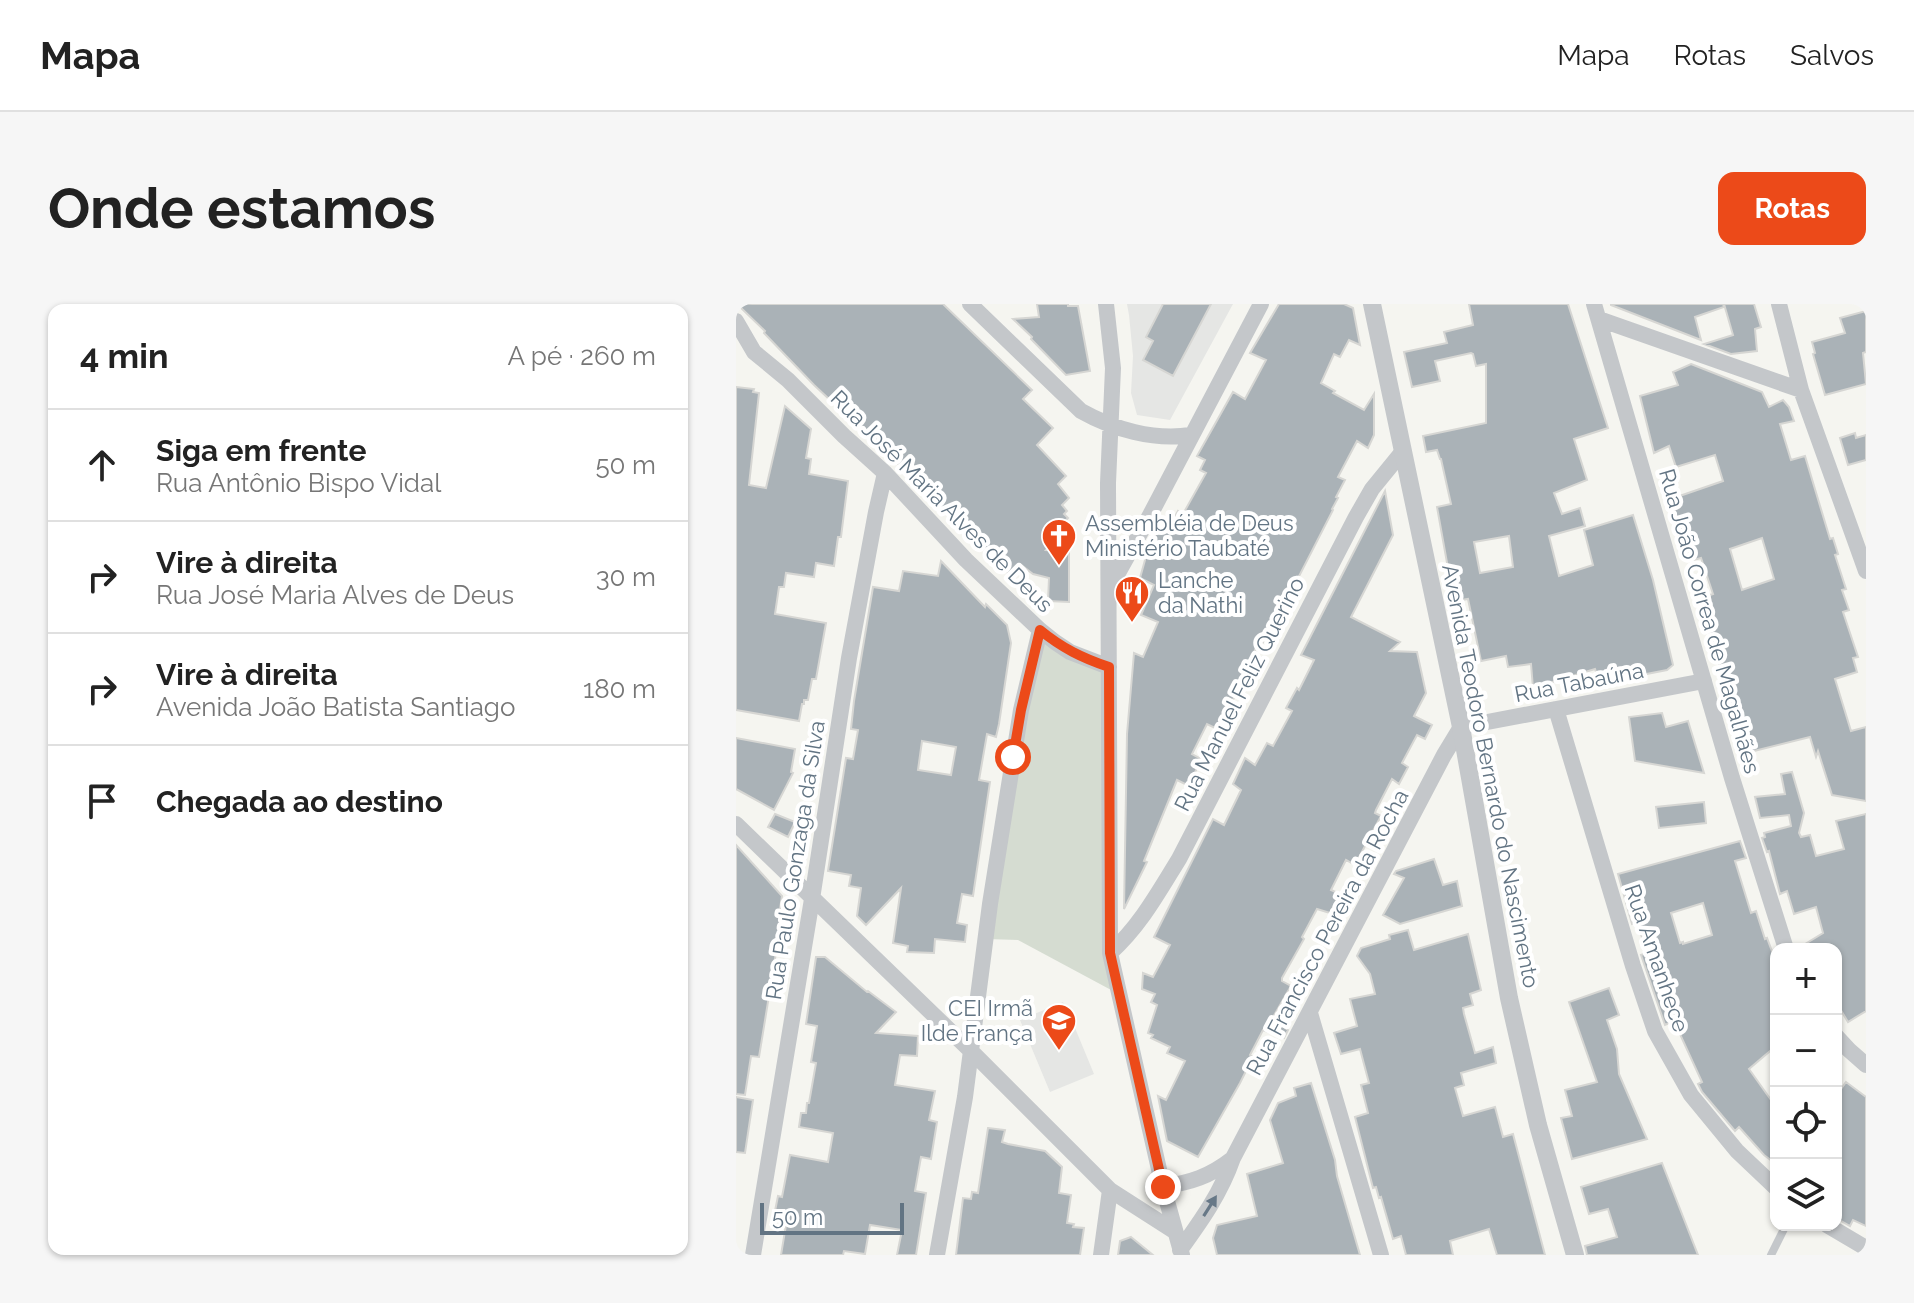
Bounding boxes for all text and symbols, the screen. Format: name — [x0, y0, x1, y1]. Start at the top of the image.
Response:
text: Mapa — [40, 33, 140, 78]
text: Mapa — [1557, 39, 1630, 72]
text: Rotas — [1674, 39, 1746, 72]
text: Salvos — [1790, 39, 1874, 72]
button: Rotas — [1718, 172, 1866, 245]
text: Onde estamos — [48, 175, 435, 241]
text: 4 min — [80, 336, 168, 376]
text: A pé · 260 m — [507, 341, 656, 371]
street label: Rua José Maria Alves de Deus — [826, 385, 1058, 617]
text: Siga em frente — [156, 433, 366, 468]
icon: ahead — [80, 443, 124, 487]
text: 50 m — [595, 450, 656, 480]
street label: Rua João Correa de Magalhães — [1654, 466, 1766, 776]
text: Rua Antônio Bispo Vidal — [156, 468, 441, 498]
place label: Assembléia de Deus Ministério Taubaté — [1085, 510, 1294, 561]
church icon: Assembléia de Deus Ministério Taubaté — [1040, 517, 1078, 567]
text: Vire à direita — [156, 545, 338, 580]
icon: right — [80, 555, 124, 599]
text: 30 m — [596, 562, 656, 592]
street label: Avenida Teodoro Bernardo do Nascimento — [1437, 562, 1545, 990]
place label: Lanche da Nathi — [1158, 567, 1243, 618]
street label: Rua Manuel Feliz Querino — [1169, 573, 1309, 815]
restaurant icon: Lanche da Nathi — [1113, 574, 1151, 624]
text: Rua José Maria Alves de Deus — [156, 580, 514, 610]
text: Vire à direita — [156, 657, 338, 692]
street label: Rua Tabaúna — [1512, 657, 1646, 707]
icon: right — [80, 667, 124, 711]
text: 180 m — [583, 674, 656, 704]
text: Avenida João Batista Santiago — [156, 692, 515, 722]
street label: Rua Paulo Gonzaga da Silva — [760, 719, 830, 1001]
route start — [995, 739, 1031, 775]
icon: arrive — [80, 779, 124, 823]
text: Chegada ao destino — [156, 784, 443, 819]
street label: Rua Francisco Pereira da Rocha — [1240, 785, 1414, 1079]
street label: Rua Amanhece — [1620, 881, 1695, 1035]
map controls — [1770, 943, 1842, 1231]
button: + — [1770, 943, 1842, 1015]
place label: CEI Irmã Ilde França — [921, 995, 1033, 1046]
school or university icon: CEI Irmã Ilde França — [1040, 1002, 1078, 1052]
button: − — [1770, 1015, 1842, 1087]
button: locate — [1770, 1087, 1842, 1159]
button: layers — [1770, 1159, 1842, 1231]
route end — [1145, 1169, 1181, 1205]
one-way arrow — [1203, 1195, 1217, 1217]
scale bar — [760, 1199, 904, 1235]
text: 50 m — [772, 1204, 823, 1230]

